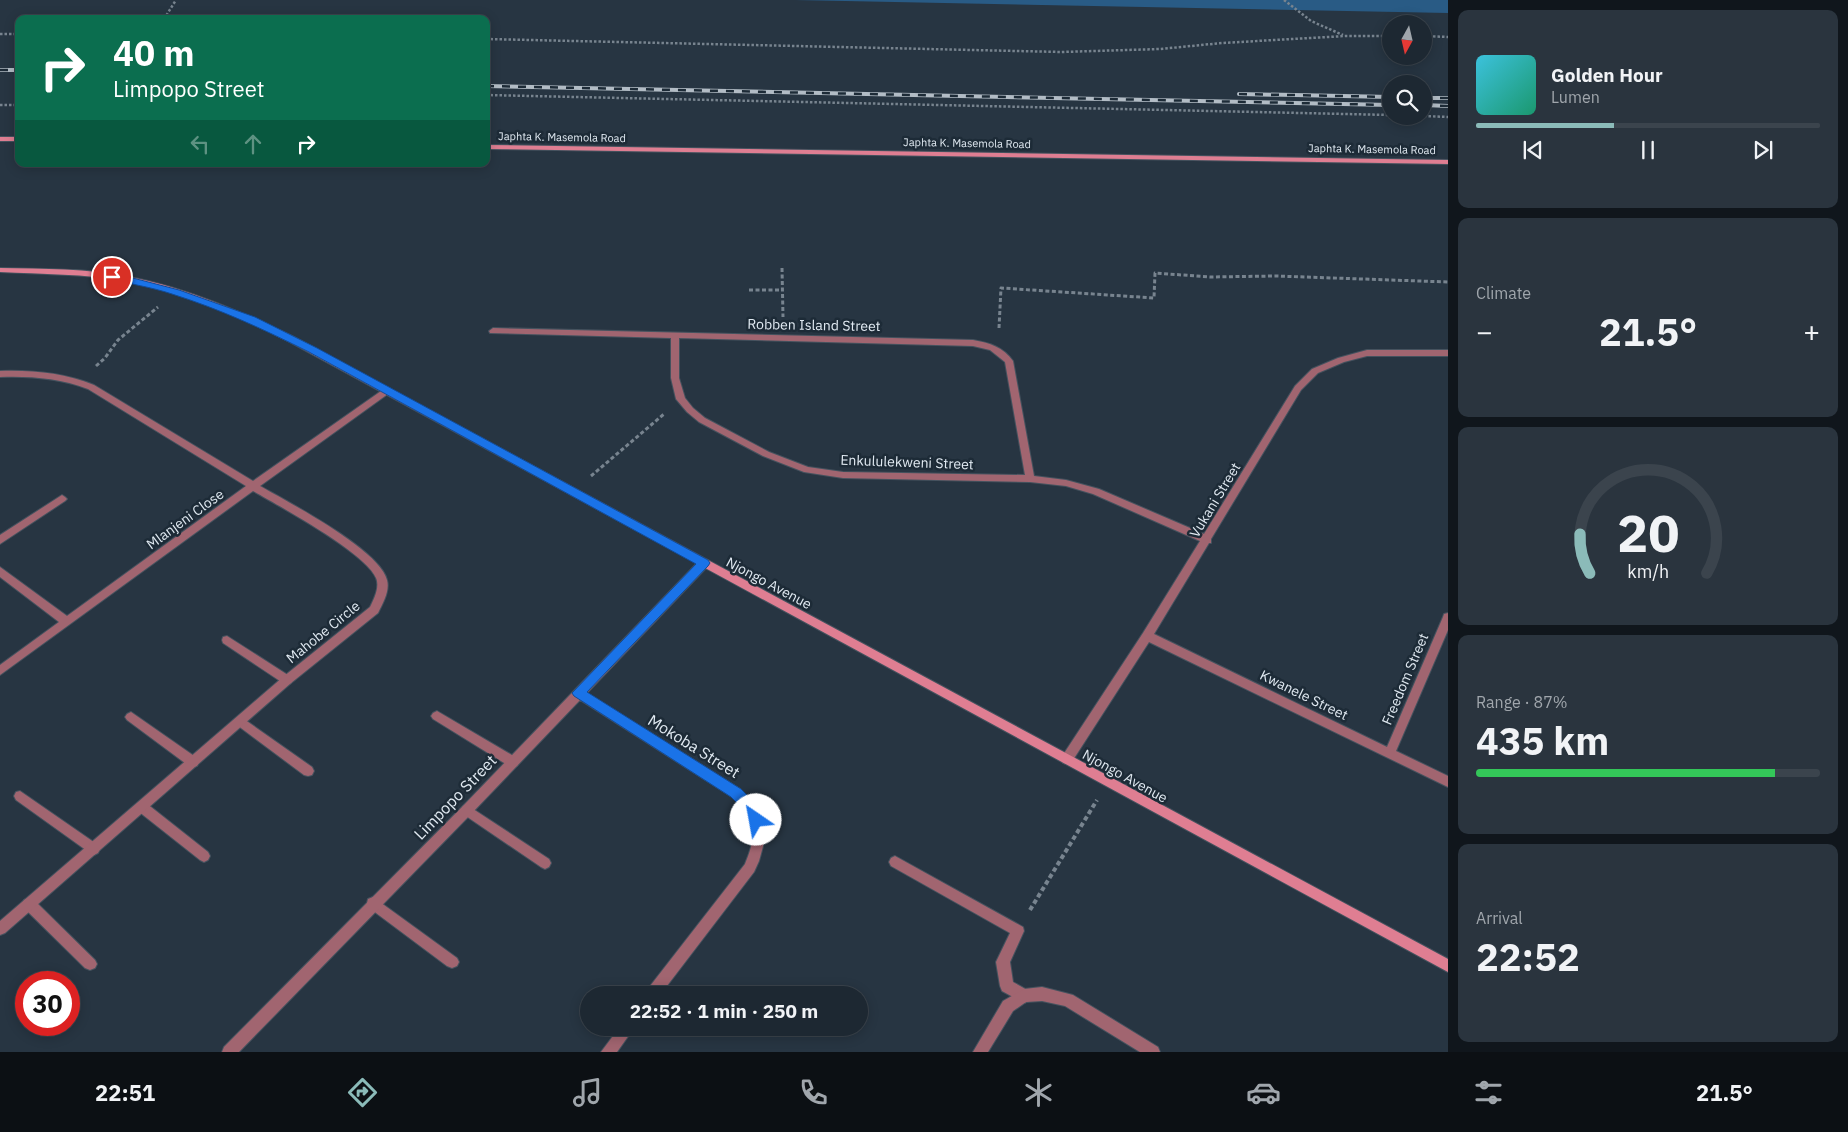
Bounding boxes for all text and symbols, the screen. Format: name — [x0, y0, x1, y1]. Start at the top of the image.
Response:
north arrow — [1382, 15, 1432, 65]
map controls — [1382, 15, 1432, 125]
text: 40 m — [113, 30, 195, 76]
icon: right — [30, 35, 95, 100]
text: Golden Hour — [1551, 63, 1663, 87]
text: Limpopo Street — [113, 74, 264, 103]
button: search — [1382, 75, 1432, 125]
text: Lumen — [1551, 87, 1600, 107]
street label: Japhta K. Masemola Road — [498, 129, 626, 145]
icon: left — [186, 130, 214, 158]
icon: ahead — [239, 130, 267, 158]
icon: right — [292, 130, 320, 158]
street label: Japhta K. Masemola Road — [903, 135, 1031, 151]
icon: previous — [1519, 136, 1547, 164]
icon: pause — [1634, 136, 1662, 164]
icon: next — [1749, 136, 1777, 164]
street label: Japhta K. Masemola Road — [1308, 141, 1436, 157]
pin — [91, 256, 133, 298]
icon: arrive — [98, 263, 126, 291]
text: Climate — [1476, 283, 1531, 303]
text: 21.5° — [1599, 307, 1697, 356]
text: − — [1476, 313, 1493, 350]
text: + — [1803, 313, 1820, 350]
street label: Robben Island Street — [747, 315, 881, 335]
street label: Enkululekweni Street — [840, 451, 974, 473]
street label: Vukani Street — [1186, 459, 1244, 541]
street label: Mlanjeni Close — [143, 485, 228, 553]
text: 20 — [1617, 499, 1679, 566]
street label: Njongo Avenue — [723, 553, 815, 613]
text: km/h — [1627, 560, 1669, 583]
street label: Mahobe Circle — [283, 597, 364, 667]
street label: Freedom Street — [1378, 630, 1432, 728]
street label: Kwanele Street — [1257, 666, 1351, 724]
text: Range · 87% — [1476, 692, 1568, 712]
street label: Mokoba Street — [644, 710, 744, 782]
text: 435 km — [1476, 716, 1609, 765]
street label: Njongo Avenue — [1079, 745, 1171, 807]
street label: Limpopo Street — [410, 750, 500, 844]
position arrow — [729, 793, 781, 845]
text: Arrival — [1476, 908, 1523, 928]
text: 22:52 — [1476, 932, 1580, 981]
speed limit sign: 30 — [15, 971, 80, 1036]
text: 22:52 · 1 min · 250 m — [630, 999, 818, 1023]
icon: directions — [345, 1075, 380, 1110]
icon: music — [570, 1075, 605, 1110]
icon: phone — [796, 1075, 831, 1110]
icon: climate — [1021, 1075, 1056, 1110]
icon: car — [1246, 1075, 1281, 1110]
icon: filters — [1471, 1075, 1506, 1110]
text: 22:51 — [95, 1078, 155, 1107]
text: 21.5° — [1696, 1078, 1753, 1107]

